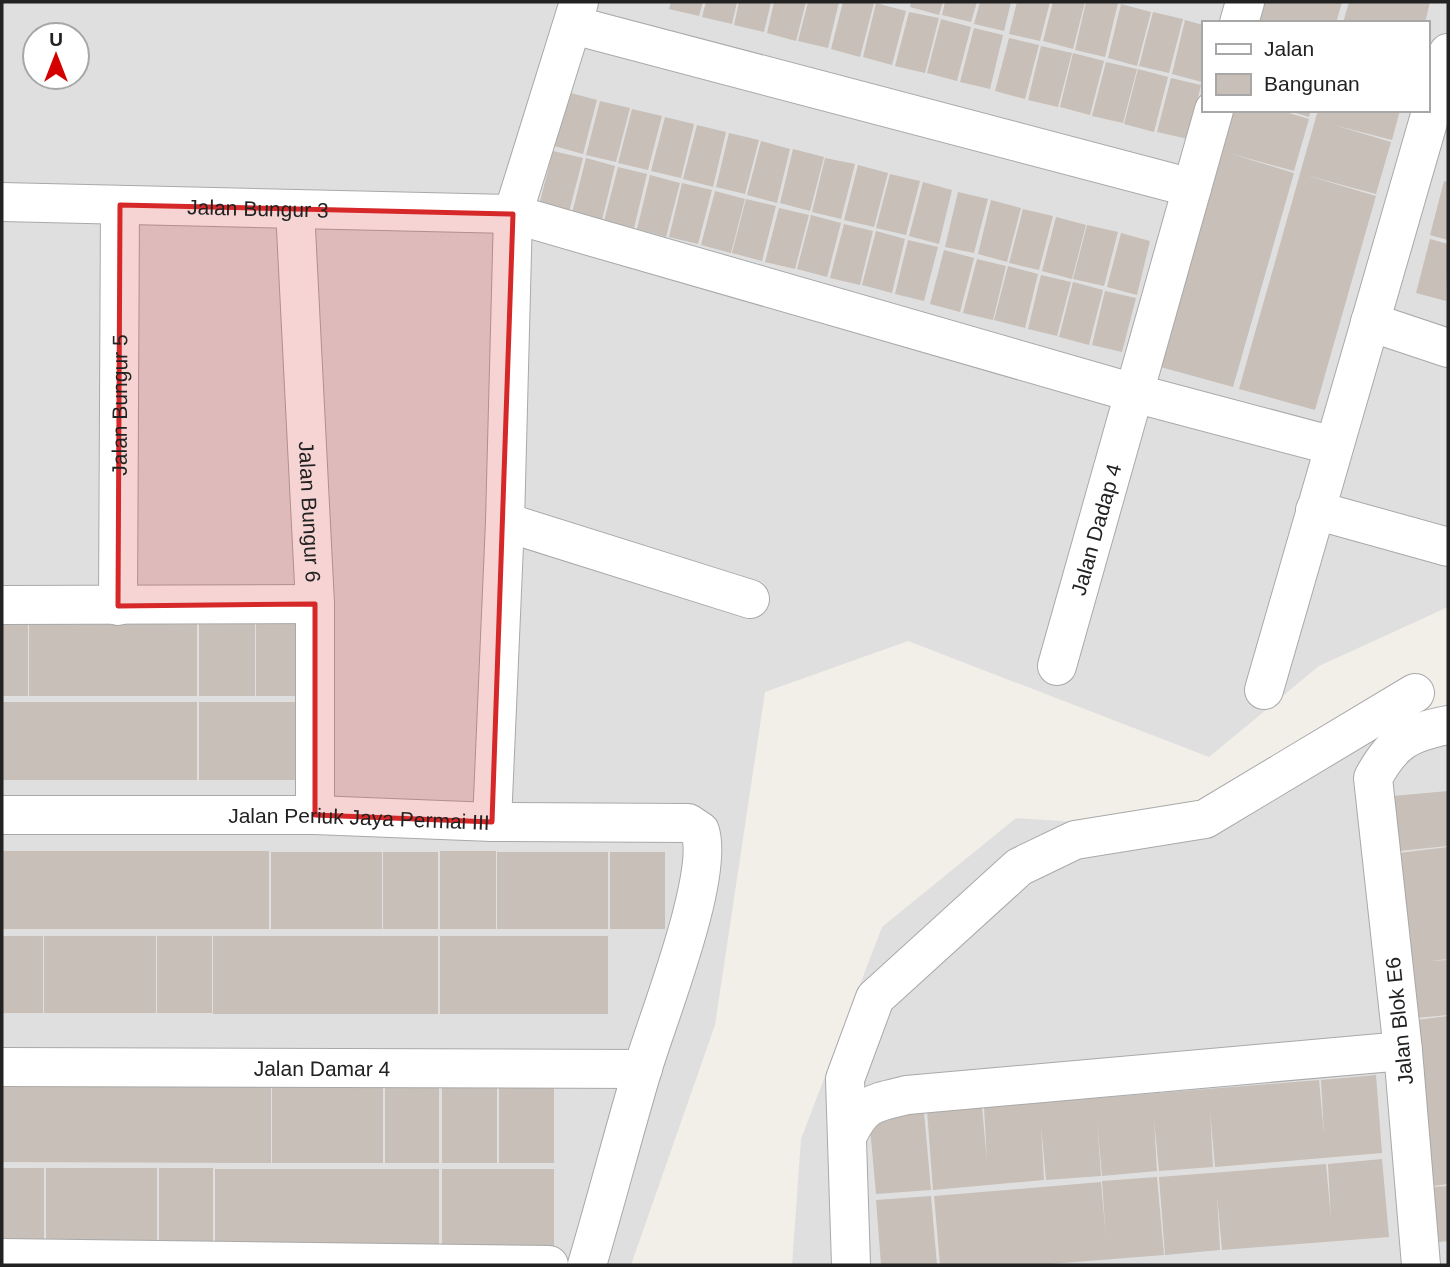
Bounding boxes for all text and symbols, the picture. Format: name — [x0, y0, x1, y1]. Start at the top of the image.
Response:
north arrow — [21, 21, 91, 91]
legend — [1202, 21, 1429, 112]
text: U — [49, 29, 63, 50]
text: Jalan — [1264, 37, 1314, 60]
text: Bangunan — [1264, 72, 1360, 95]
street label: Jalan Bungur 3 — [187, 195, 329, 221]
street label: Jalan Bungur 5 — [107, 334, 131, 476]
street label: Jalan Bungur 6 — [295, 440, 325, 583]
street label: Jalan Dadap 4 — [1066, 461, 1125, 598]
street label: Jalan Periuk Jaya Permai III — [228, 804, 490, 833]
street label: Jalan Blok E6 — [1381, 956, 1417, 1086]
street label: Jalan Damar 4 — [254, 1056, 391, 1080]

